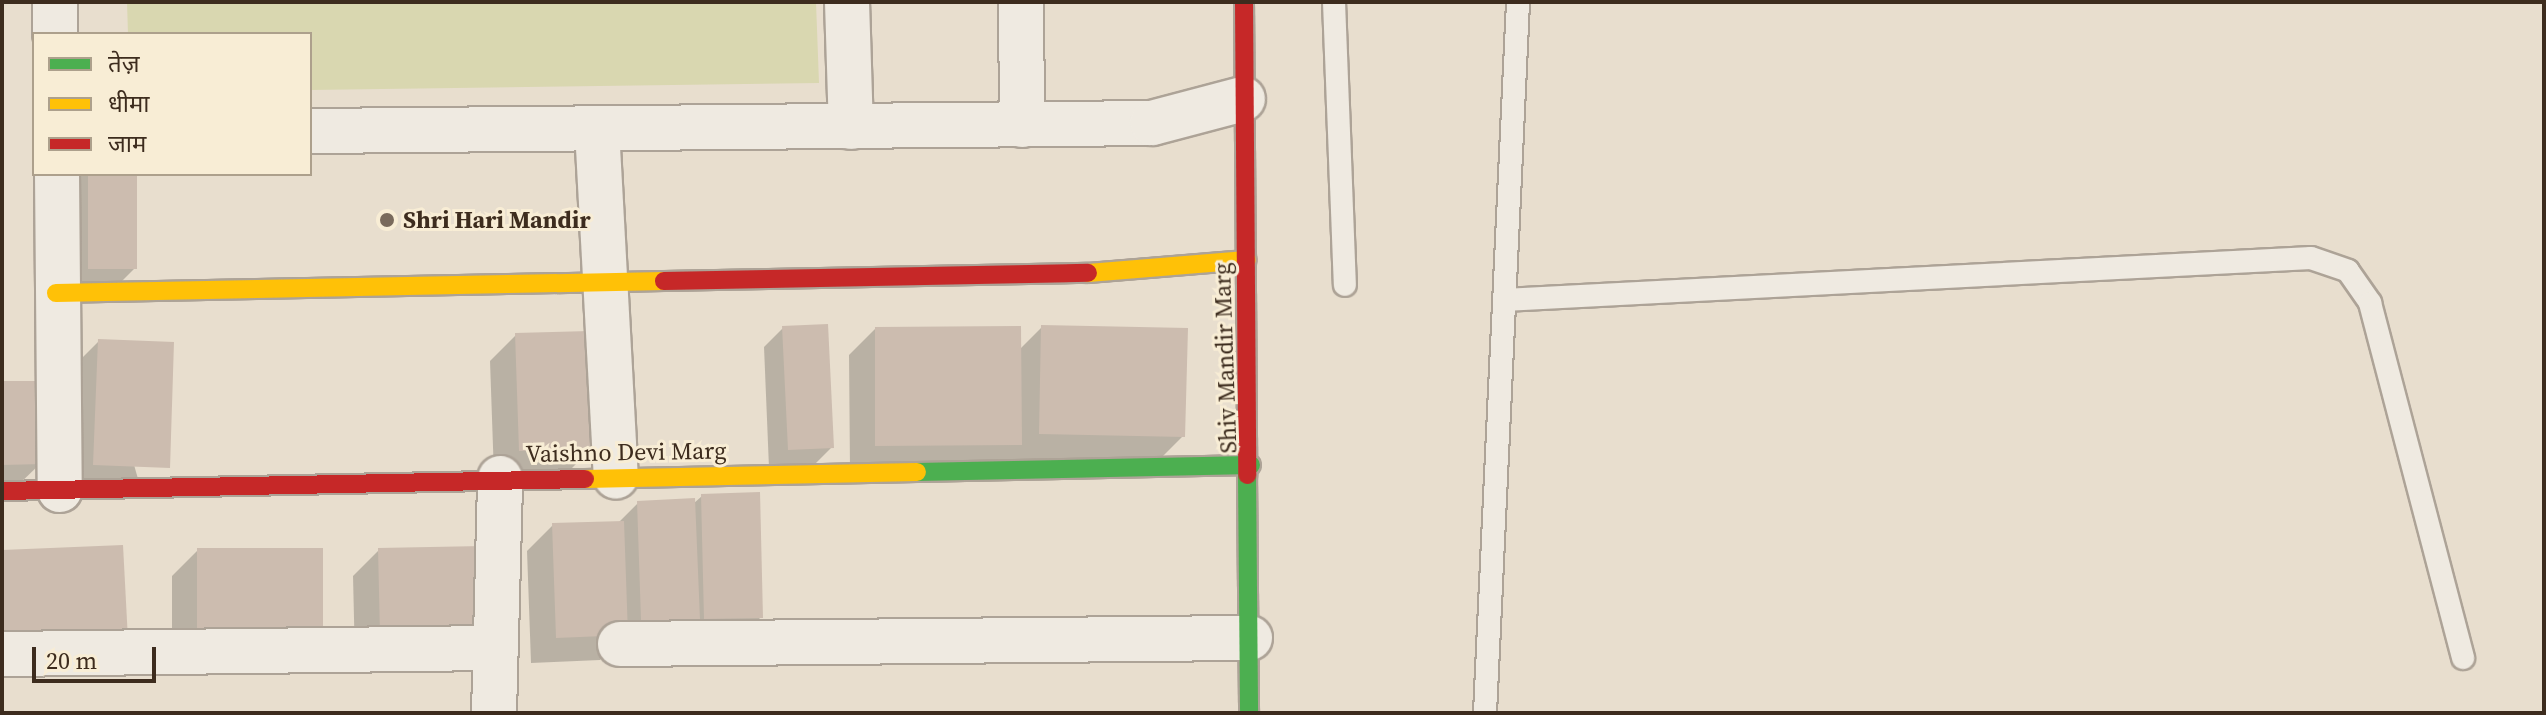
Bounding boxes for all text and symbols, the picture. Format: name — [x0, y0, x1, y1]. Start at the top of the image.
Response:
legend — [32, 32, 312, 176]
text: तेज़ — [108, 47, 140, 80]
text: धीमा — [108, 87, 150, 120]
text: जाम — [108, 127, 146, 160]
place label: Shri Hari Mandir — [403, 206, 591, 234]
marker: Shri Hari Mandir — [378, 211, 396, 229]
street label: Shiv Mandir Marg — [1207, 262, 1243, 454]
street label: Vaishno Devi Marg — [525, 436, 727, 468]
scale bar — [36, 631, 160, 681]
text: 20 m — [46, 644, 97, 677]

